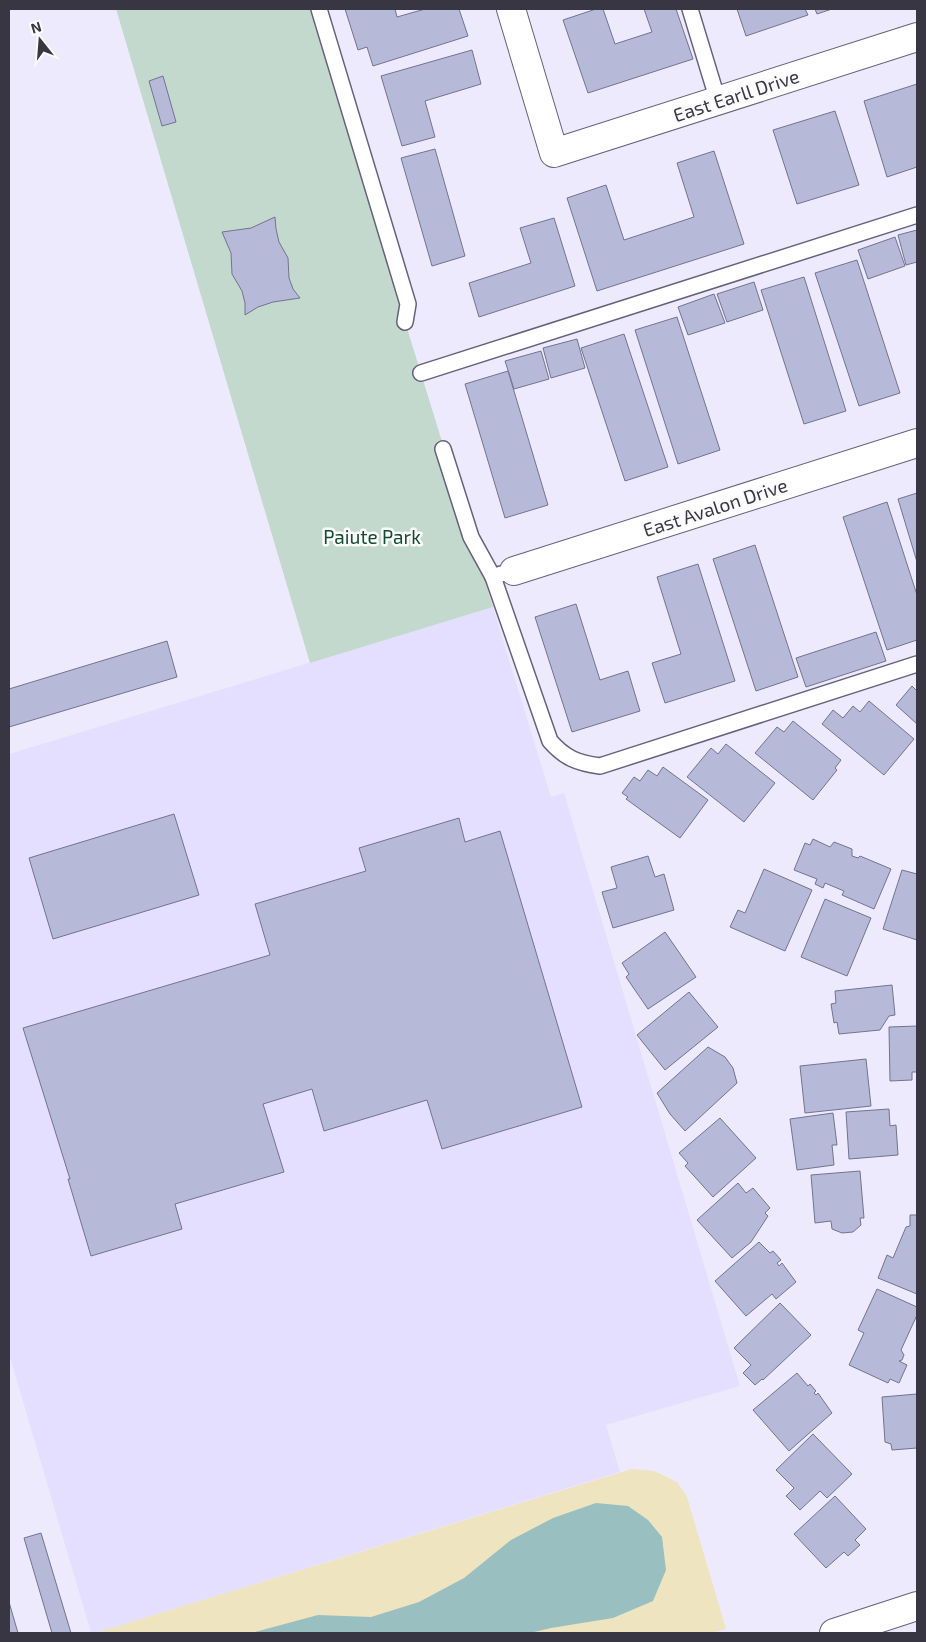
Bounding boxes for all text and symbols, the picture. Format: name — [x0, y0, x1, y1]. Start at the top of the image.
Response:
north arrow — [15, 15, 65, 65]
text: N — [29, 17, 43, 37]
street label: East Earll Drive — [670, 64, 802, 126]
street label: East Avalon Drive — [640, 473, 790, 541]
park label: Paiute Park — [323, 525, 421, 548]

